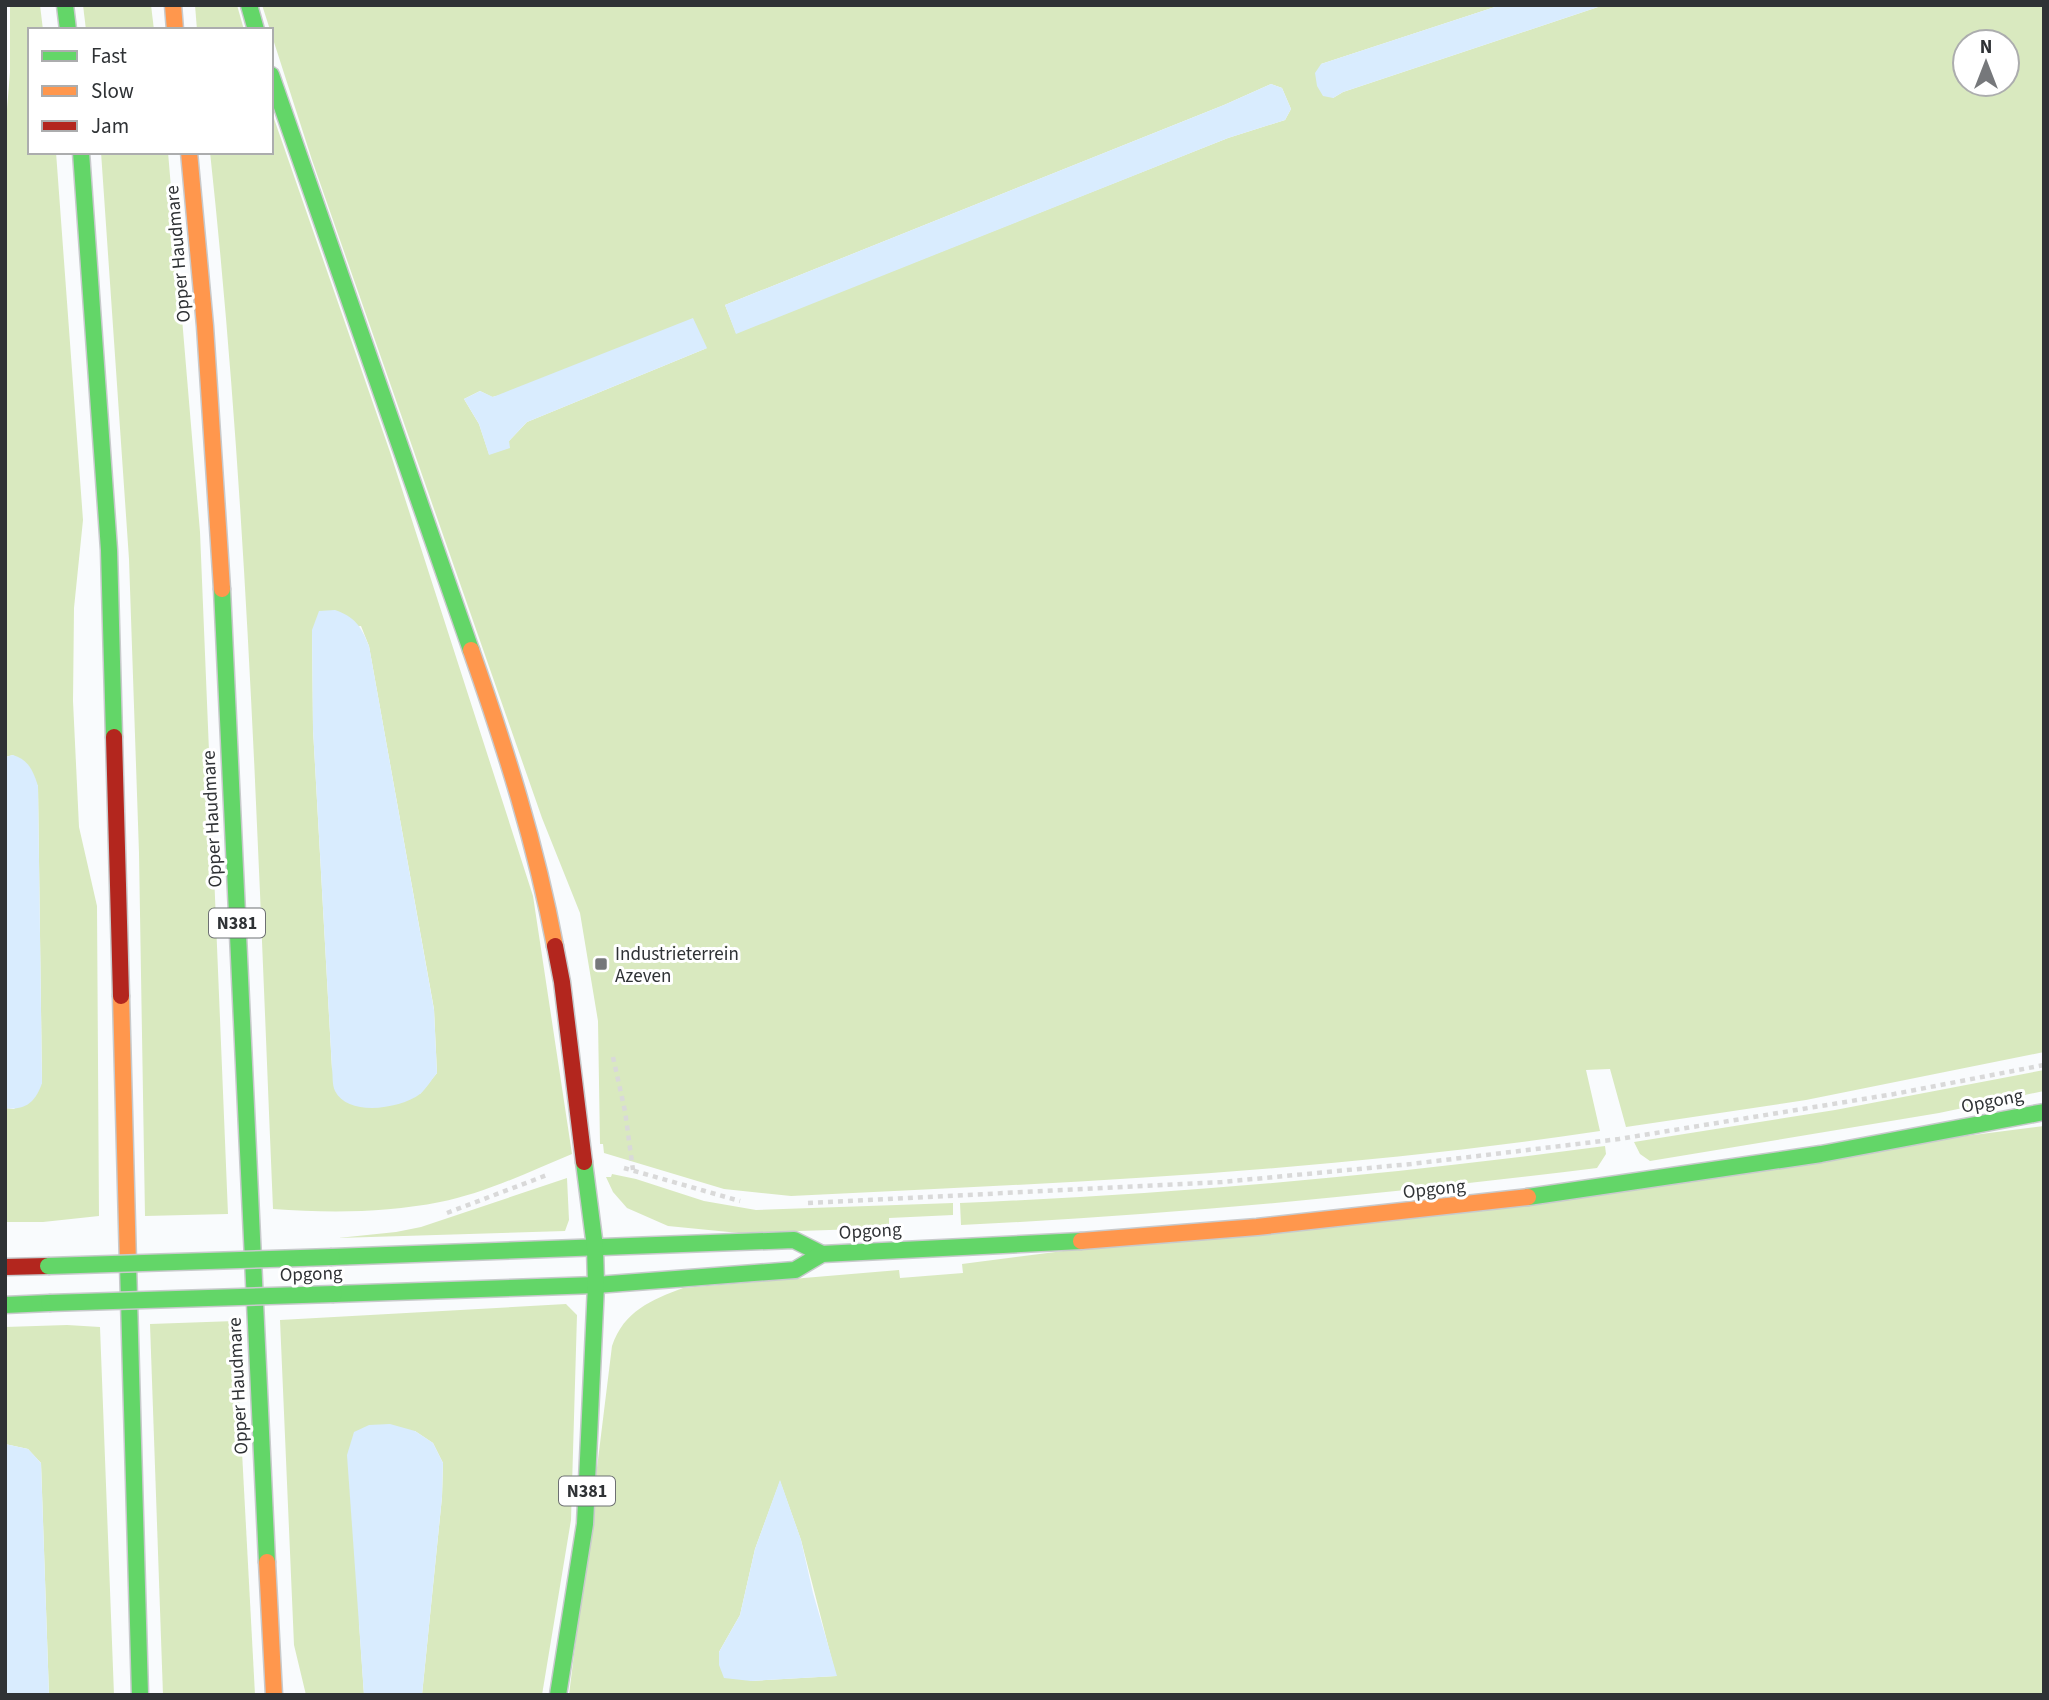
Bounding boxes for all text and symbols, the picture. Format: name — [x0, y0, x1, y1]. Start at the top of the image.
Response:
legend — [28, 28, 273, 154]
north arrow — [1951, 28, 2021, 98]
text: N — [1980, 34, 1992, 61]
text: Fast — [91, 41, 127, 71]
text: Slow — [91, 76, 134, 106]
text: Jam — [91, 111, 129, 141]
street label: Opper Haudmare — [159, 184, 198, 324]
street label: Opper Haudmare — [195, 750, 230, 888]
road number: N381 — [209, 908, 265, 938]
place label: Industrieterrein Azeven — [615, 941, 739, 990]
marker: Industrieterrein Azeven — [593, 956, 609, 972]
street label: Opgong — [1959, 1082, 2026, 1121]
street label: Opgong — [1402, 1173, 1467, 1206]
street label: Opgong — [838, 1216, 903, 1247]
street label: Opgong — [279, 1260, 343, 1289]
street label: Opper Haudmare — [221, 1317, 256, 1455]
road number: N381 — [559, 1476, 615, 1506]

